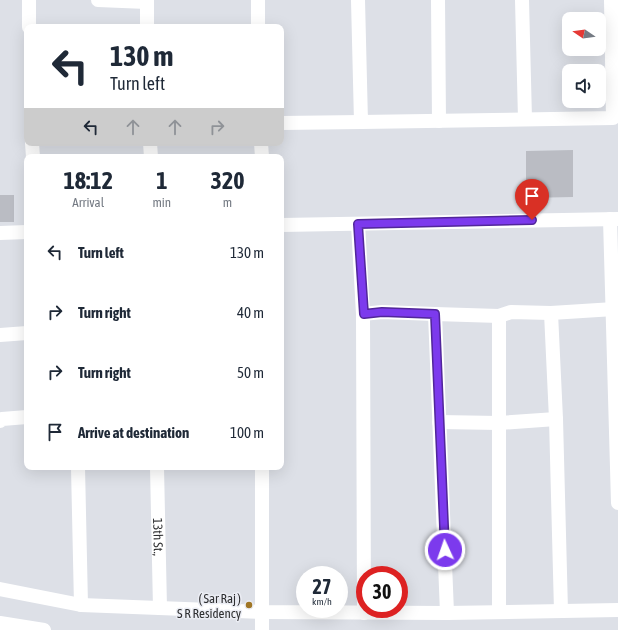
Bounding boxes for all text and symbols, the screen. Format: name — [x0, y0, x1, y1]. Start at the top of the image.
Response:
north arrow — [562, 12, 606, 56]
map controls — [562, 12, 606, 108]
icon: left — [44, 40, 96, 92]
text: 130 m — [110, 40, 173, 72]
button: sound — [562, 64, 606, 108]
text: Turn left — [110, 73, 165, 94]
icon: left — [80, 116, 102, 138]
icon: ahead — [122, 116, 144, 138]
icon: ahead — [164, 116, 186, 138]
icon: right — [206, 116, 228, 138]
text: 18:12 — [64, 167, 113, 194]
text: 1 — [156, 167, 167, 194]
text: 320 — [211, 167, 244, 194]
pin — [515, 179, 549, 220]
icon: arrive — [521, 185, 543, 207]
text: Arrival — [72, 195, 104, 210]
text: min — [152, 195, 171, 210]
text: m — [223, 195, 232, 210]
icon: left — [44, 241, 66, 263]
text: Turn left — [78, 244, 124, 261]
text: 130 m — [230, 244, 264, 261]
icon: right — [44, 301, 66, 323]
text: Turn right — [78, 304, 131, 321]
text: 40 m — [237, 304, 264, 321]
icon: right — [44, 361, 66, 383]
text: Turn right — [78, 364, 131, 381]
text: 50 m — [237, 364, 264, 381]
icon: arrive — [44, 421, 66, 443]
text: Arrive at destination — [78, 424, 189, 441]
text: 100 m — [230, 424, 264, 441]
street label: 13th St., — [150, 518, 166, 556]
position arrow — [424, 529, 466, 571]
speed limit sign: 30 — [356, 566, 408, 618]
text: 27 — [313, 575, 331, 598]
place label: ( Sar Raj ) S R Residency — [177, 591, 242, 621]
text: km/h — [312, 596, 332, 607]
marker: ( Sar Raj ) S R Residency — [244, 600, 254, 610]

